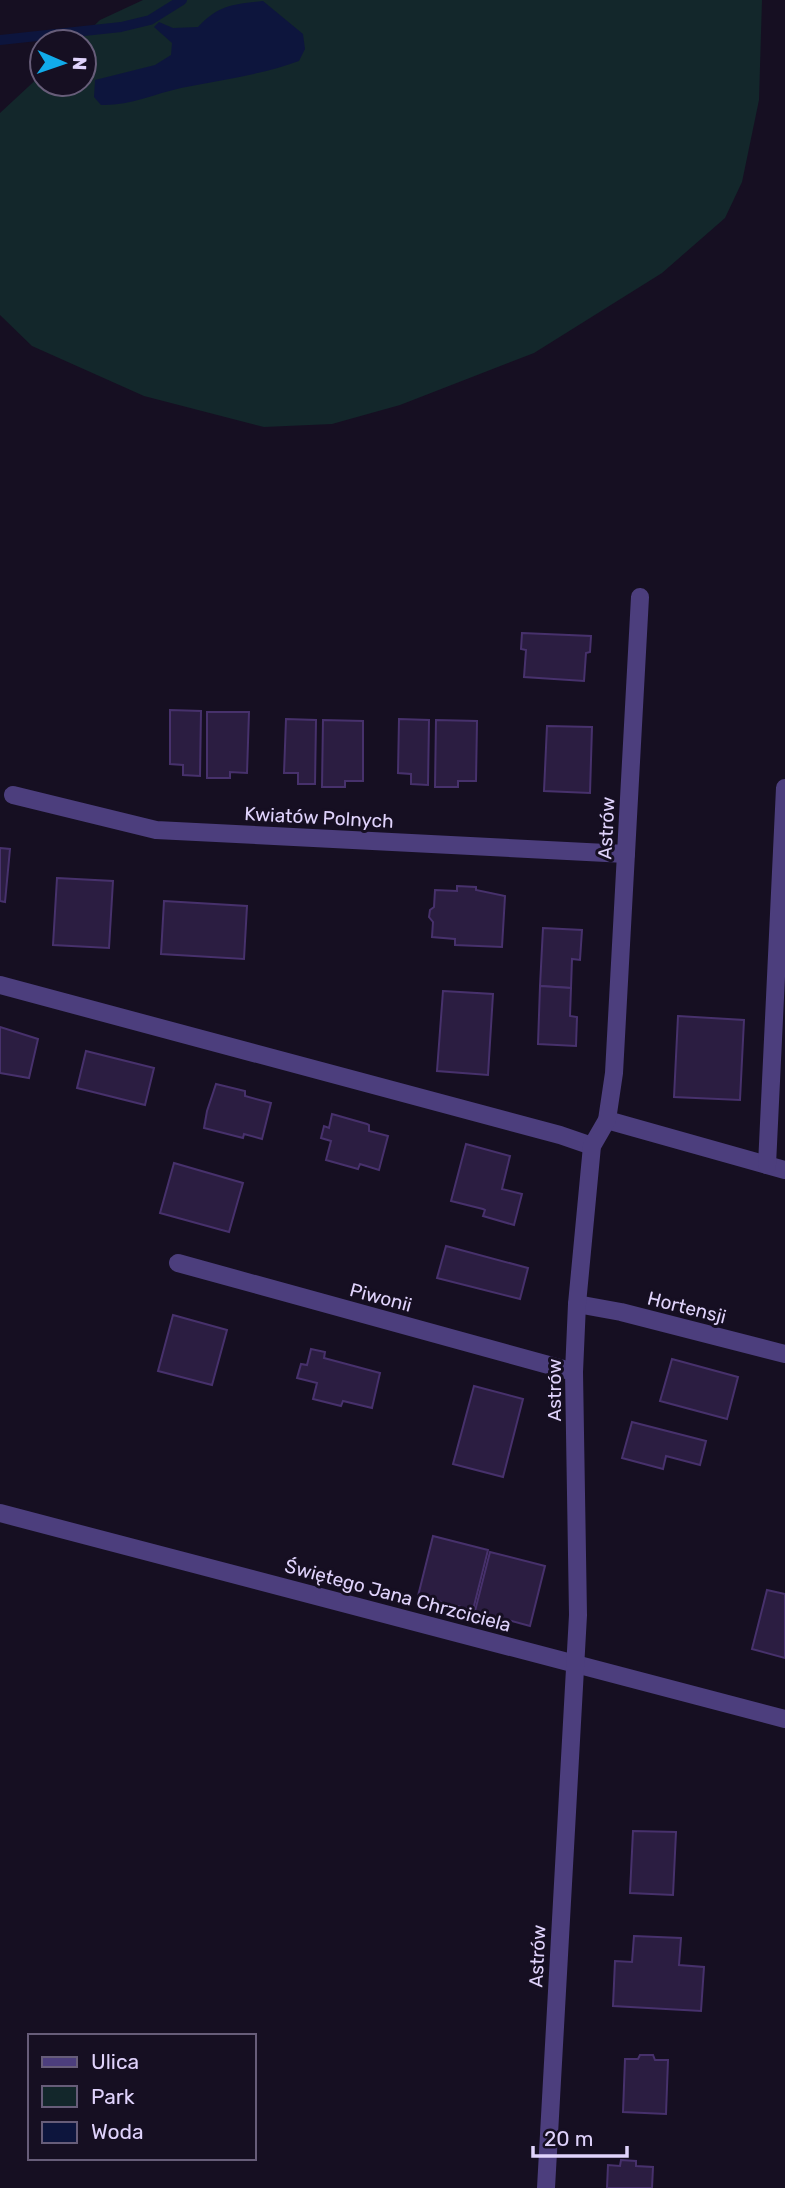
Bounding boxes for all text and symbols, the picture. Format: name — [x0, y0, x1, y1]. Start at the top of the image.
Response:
north arrow — [28, 28, 98, 98]
text: N — [68, 56, 91, 71]
street label: Astrów — [593, 796, 620, 860]
street label: Kwiatów Polnych — [244, 802, 394, 833]
street label: Piwonii — [347, 1278, 414, 1317]
street label: Hortensji — [645, 1287, 729, 1328]
street label: Astrów — [543, 1359, 566, 1421]
street label: Świętego Jana Chrzciciela — [282, 1554, 513, 1637]
street label: Astrów — [524, 1924, 551, 1988]
legend — [28, 2034, 256, 2160]
text: Ulica — [91, 2049, 139, 2074]
text: Park — [91, 2084, 135, 2109]
scale bar — [533, 2114, 628, 2158]
text: Woda — [91, 2119, 144, 2144]
text: 20 m — [544, 2126, 593, 2151]

